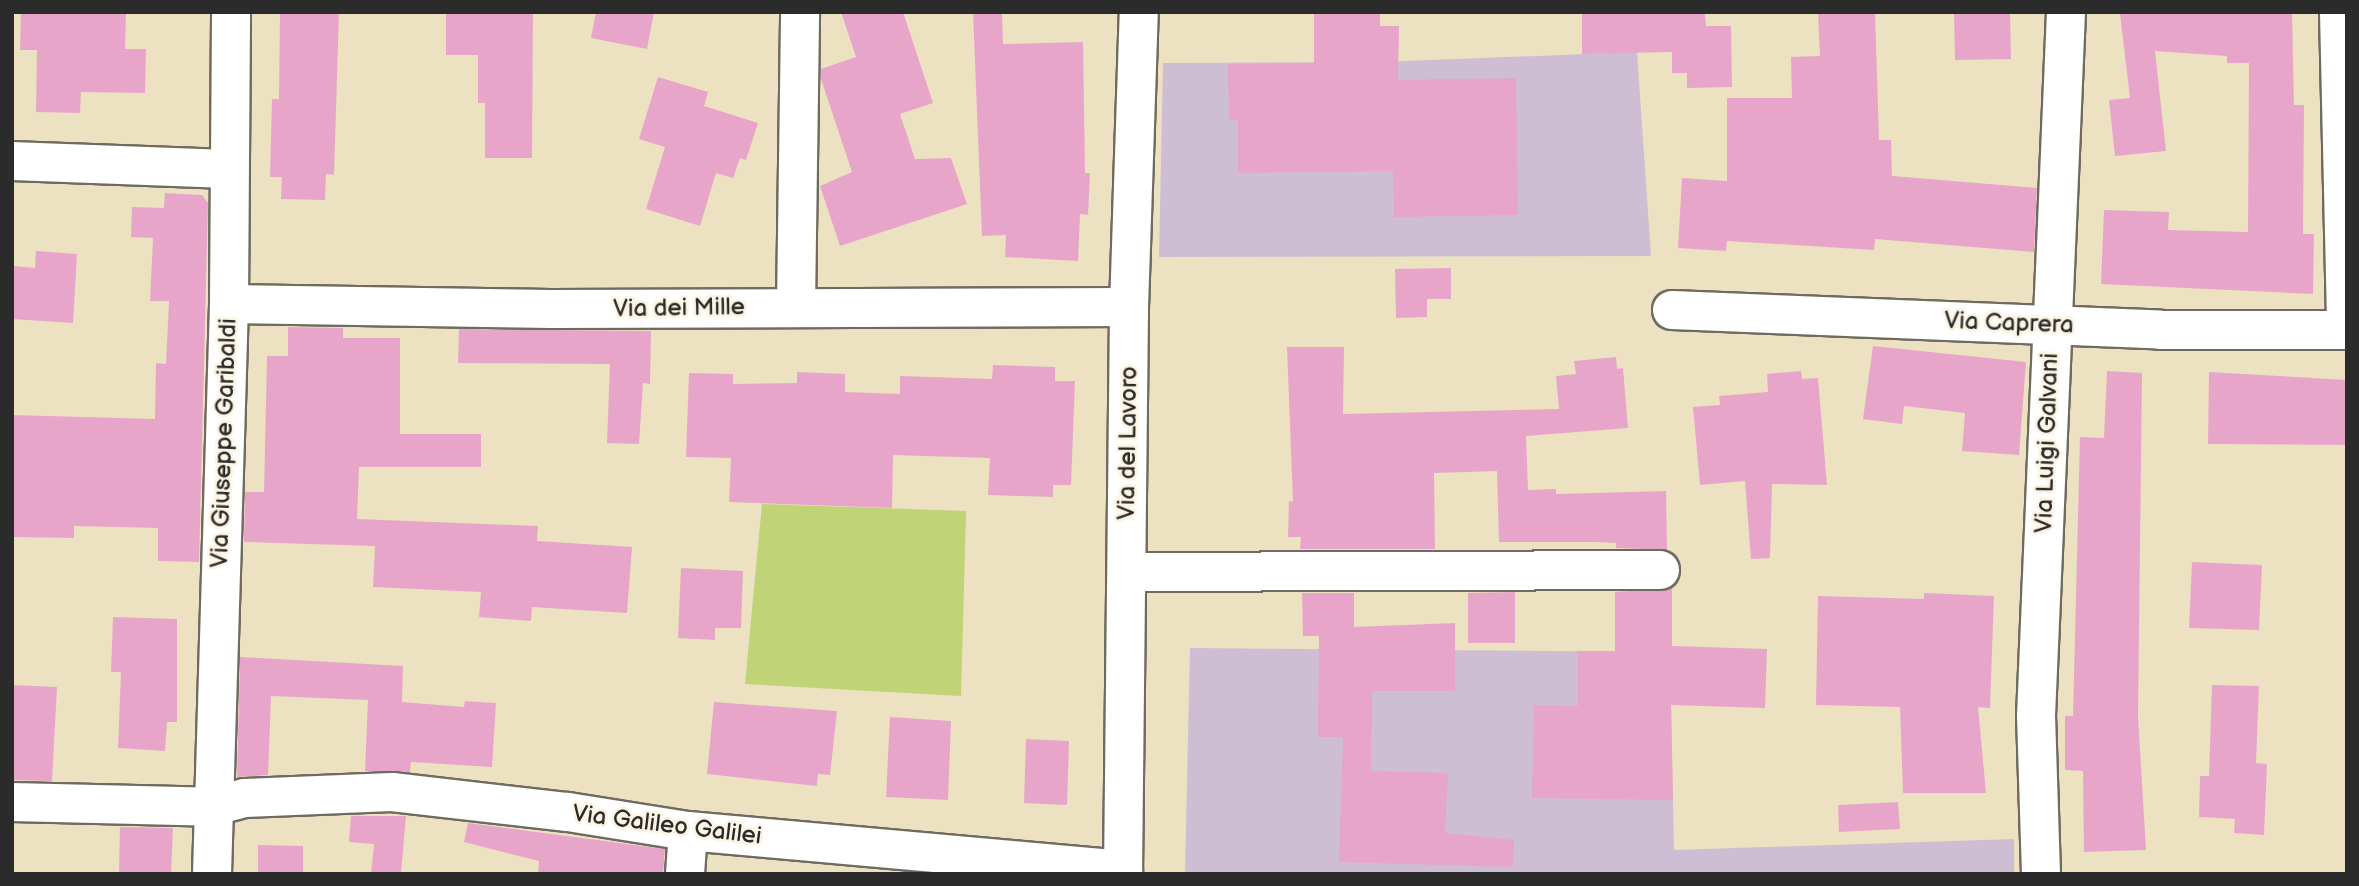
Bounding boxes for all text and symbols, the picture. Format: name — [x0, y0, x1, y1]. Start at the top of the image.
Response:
street label: Via dei Mille — [613, 292, 745, 324]
street label: Via Caprera — [1944, 306, 2074, 340]
street label: Via Giuseppe Garibaldi — [205, 318, 243, 568]
street label: Via Luigi Galvani — [2029, 352, 2065, 534]
street label: Via del Lavoro — [1112, 366, 1144, 520]
street label: Via Galileo Galilei — [571, 799, 763, 851]

